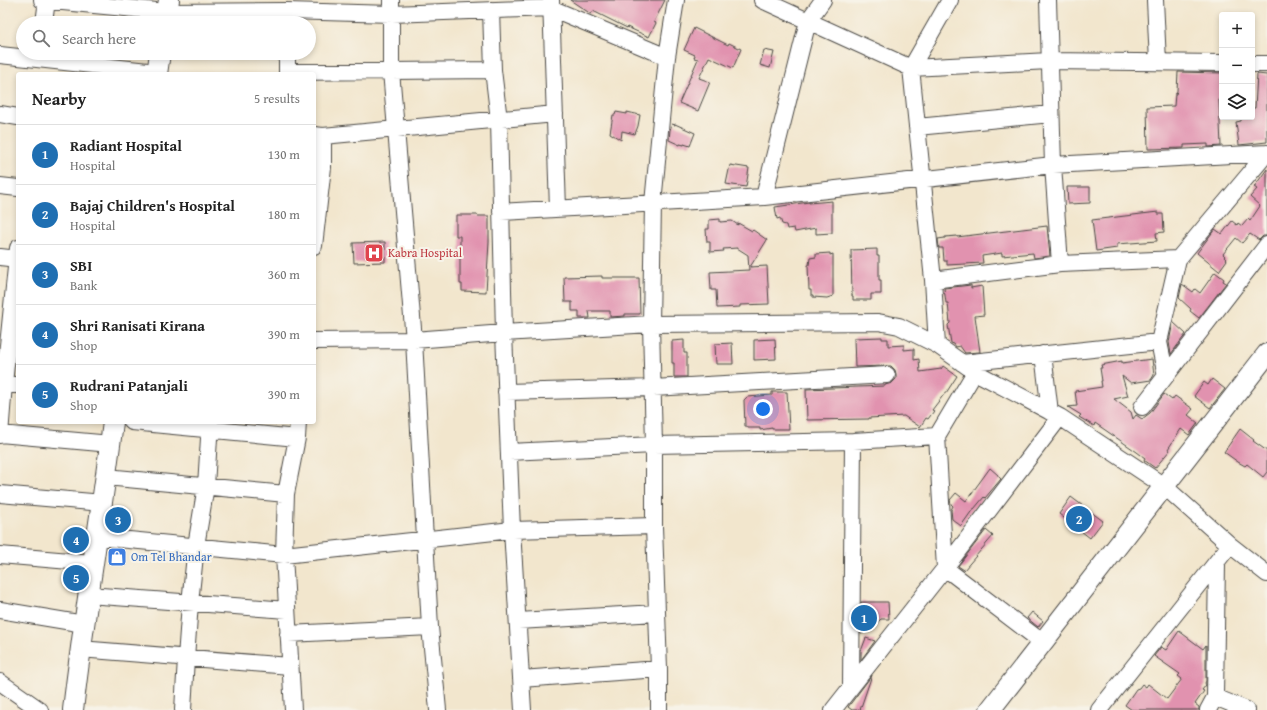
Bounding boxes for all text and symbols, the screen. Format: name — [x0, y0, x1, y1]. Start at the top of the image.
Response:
map controls — [1219, 12, 1255, 120]
button: + — [1219, 12, 1255, 48]
search box — [16, 16, 316, 60]
icon: search — [30, 27, 52, 49]
text: Search here — [62, 28, 136, 49]
button: − — [1219, 48, 1255, 84]
button: layers — [1219, 84, 1255, 120]
text: Nearby — [32, 86, 86, 111]
text: 5 results — [254, 89, 300, 108]
text: Radiant Hospital — [70, 135, 182, 156]
text: 1 — [42, 145, 48, 164]
text: 130 m — [268, 145, 300, 164]
text: Hospital — [70, 156, 115, 175]
text: Bajaj Children's Hospital — [70, 195, 235, 216]
text: 2 — [42, 205, 48, 224]
text: 180 m — [268, 205, 300, 224]
text: Hospital — [70, 216, 115, 235]
hospital icon: Kabra Hospital — [363, 242, 385, 264]
place label: Kabra Hospital — [388, 244, 463, 261]
text: SBI — [70, 255, 92, 276]
text: 3 — [42, 265, 48, 284]
text: 360 m — [268, 265, 300, 284]
text: Bank — [70, 276, 97, 295]
text: Shri Ranisati Kirana — [70, 315, 205, 336]
text: 4 — [42, 325, 48, 344]
text: 390 m — [268, 325, 300, 344]
text: Shop — [70, 336, 97, 355]
text: Rudrani Patanjali — [70, 375, 188, 396]
text: 5 — [42, 385, 48, 404]
text: 390 m — [268, 385, 300, 404]
text: Shop — [70, 396, 97, 415]
your location — [753, 399, 773, 419]
pin: 2 — [1066, 504, 1092, 534]
pin: 3 — [105, 505, 131, 535]
pin: 4 — [63, 525, 89, 555]
shop icon: Om Tel Bhandar — [106, 546, 128, 568]
place label: Om Tel Bhandar — [131, 548, 212, 565]
pin: 5 — [63, 563, 89, 593]
pin: 1 — [851, 603, 877, 633]

